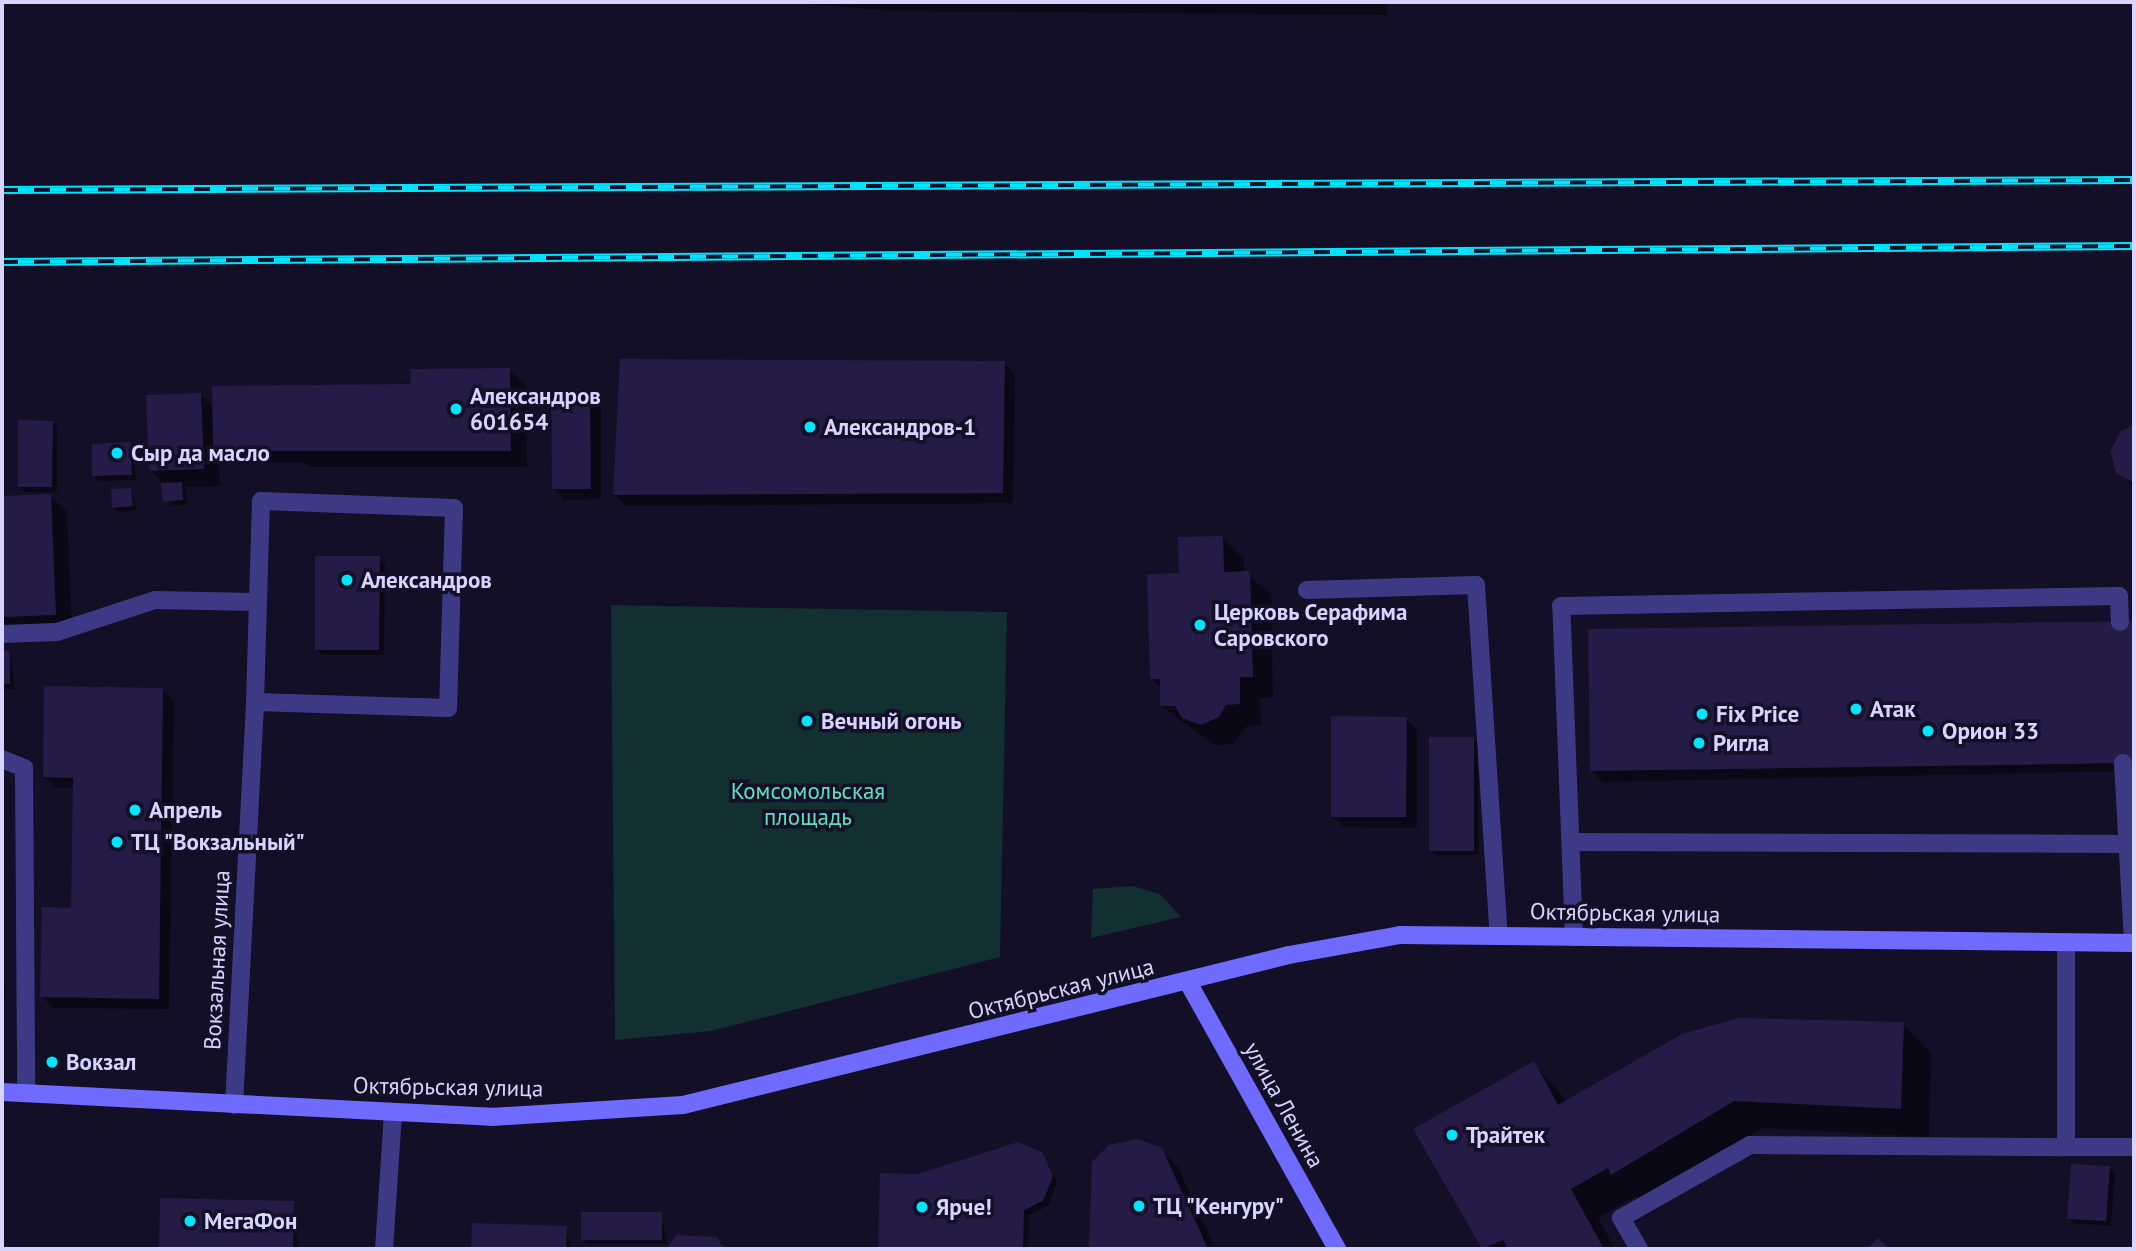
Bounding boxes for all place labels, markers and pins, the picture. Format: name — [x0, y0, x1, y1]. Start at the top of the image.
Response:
place label: Александров 601654 — [470, 382, 601, 436]
marker: Александров 601654 — [448, 401, 464, 417]
place label: Александров-1 — [824, 413, 976, 441]
marker: Александров-1 — [802, 419, 818, 435]
place label: Сыр да масло — [131, 439, 270, 467]
marker: Сыр да масло — [109, 445, 125, 461]
place label: Александров — [361, 566, 492, 594]
marker: Александров — [339, 572, 355, 588]
place label: Церковь Серафима Саровского — [1214, 598, 1408, 652]
marker: Церковь Серафима Саровского — [1192, 617, 1208, 633]
place label: Атак — [1870, 695, 1915, 723]
place label: Fix Price — [1716, 700, 1800, 728]
marker: Атак — [1848, 701, 1864, 717]
marker: Fix Price — [1694, 706, 1710, 722]
place label: Вечный огонь — [821, 707, 962, 735]
marker: Вечный огонь — [799, 713, 815, 729]
place label: Орион 33 — [1942, 717, 2039, 745]
marker: Орион 33 — [1920, 723, 1936, 739]
place label: Ригла — [1713, 729, 1769, 757]
marker: Ригла — [1691, 735, 1707, 751]
place label: Апрель — [149, 796, 222, 824]
marker: Апрель — [127, 802, 143, 818]
place label: ТЦ "Вокзальный" — [131, 828, 307, 856]
marker: ТЦ "Вокзальный" — [109, 834, 125, 850]
place label: Вокзал — [66, 1048, 136, 1076]
marker: Вокзал — [44, 1054, 60, 1070]
place label: Трайтек — [1466, 1121, 1545, 1149]
marker: Трайтек — [1444, 1127, 1460, 1143]
place label: ТЦ "Кенгуру" — [1153, 1192, 1286, 1220]
place label: Ярче! — [936, 1193, 992, 1221]
marker: ТЦ "Кенгуру" — [1131, 1198, 1147, 1214]
marker: Ярче! — [914, 1199, 930, 1215]
place label: МегаФон — [204, 1207, 297, 1235]
marker: МегаФон — [182, 1213, 198, 1229]

